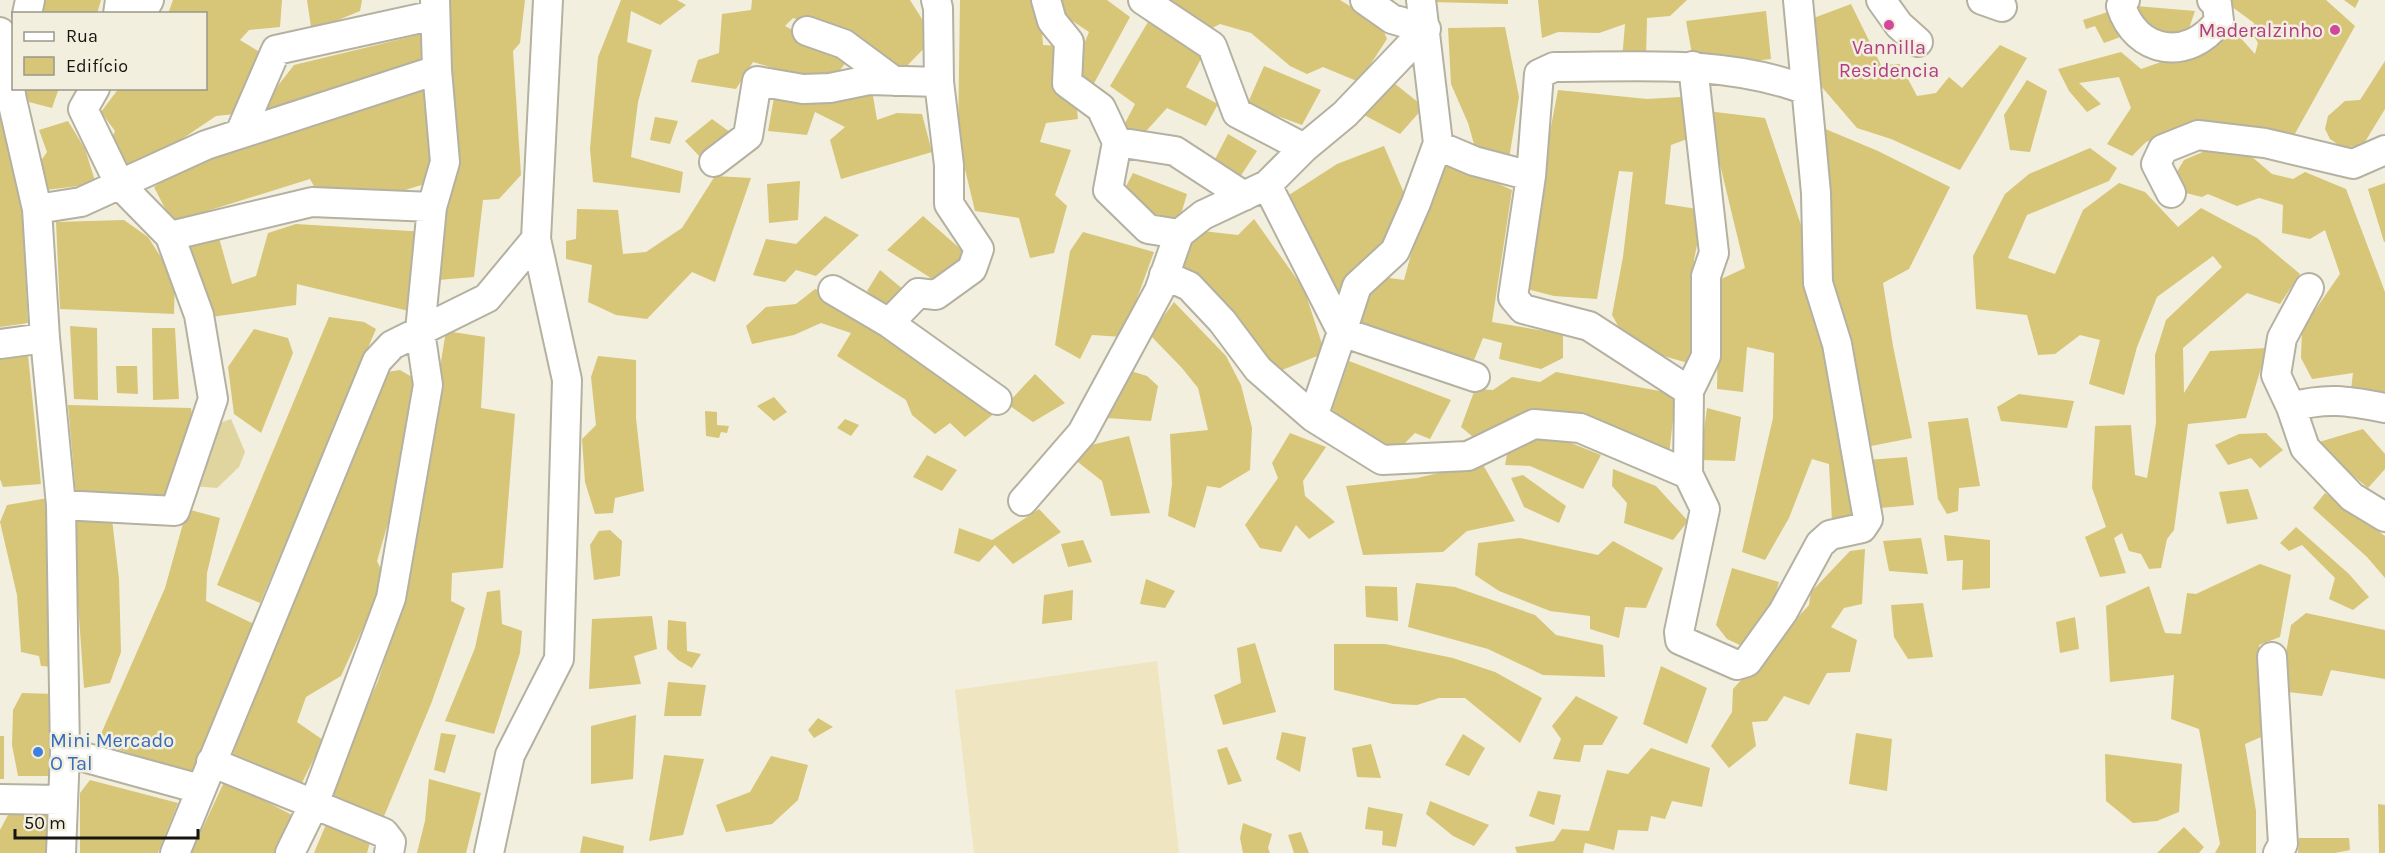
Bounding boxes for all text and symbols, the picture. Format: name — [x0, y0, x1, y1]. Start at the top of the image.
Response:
legend — [12, 12, 207, 90]
marker: Vannilla Residencia — [1882, 18, 1896, 32]
place label: Maderalzinho — [2199, 19, 2323, 42]
marker: Maderalzinho — [2328, 23, 2342, 37]
text: Rua — [66, 25, 98, 47]
place label: Vannilla Residencia — [1839, 36, 1939, 82]
text: Edifício — [66, 55, 128, 77]
place label: Mini Mercado O Tal — [50, 729, 174, 775]
marker: Mini Mercado O Tal — [31, 745, 45, 759]
scale bar — [15, 802, 198, 840]
text: 50 m — [24, 812, 66, 834]

